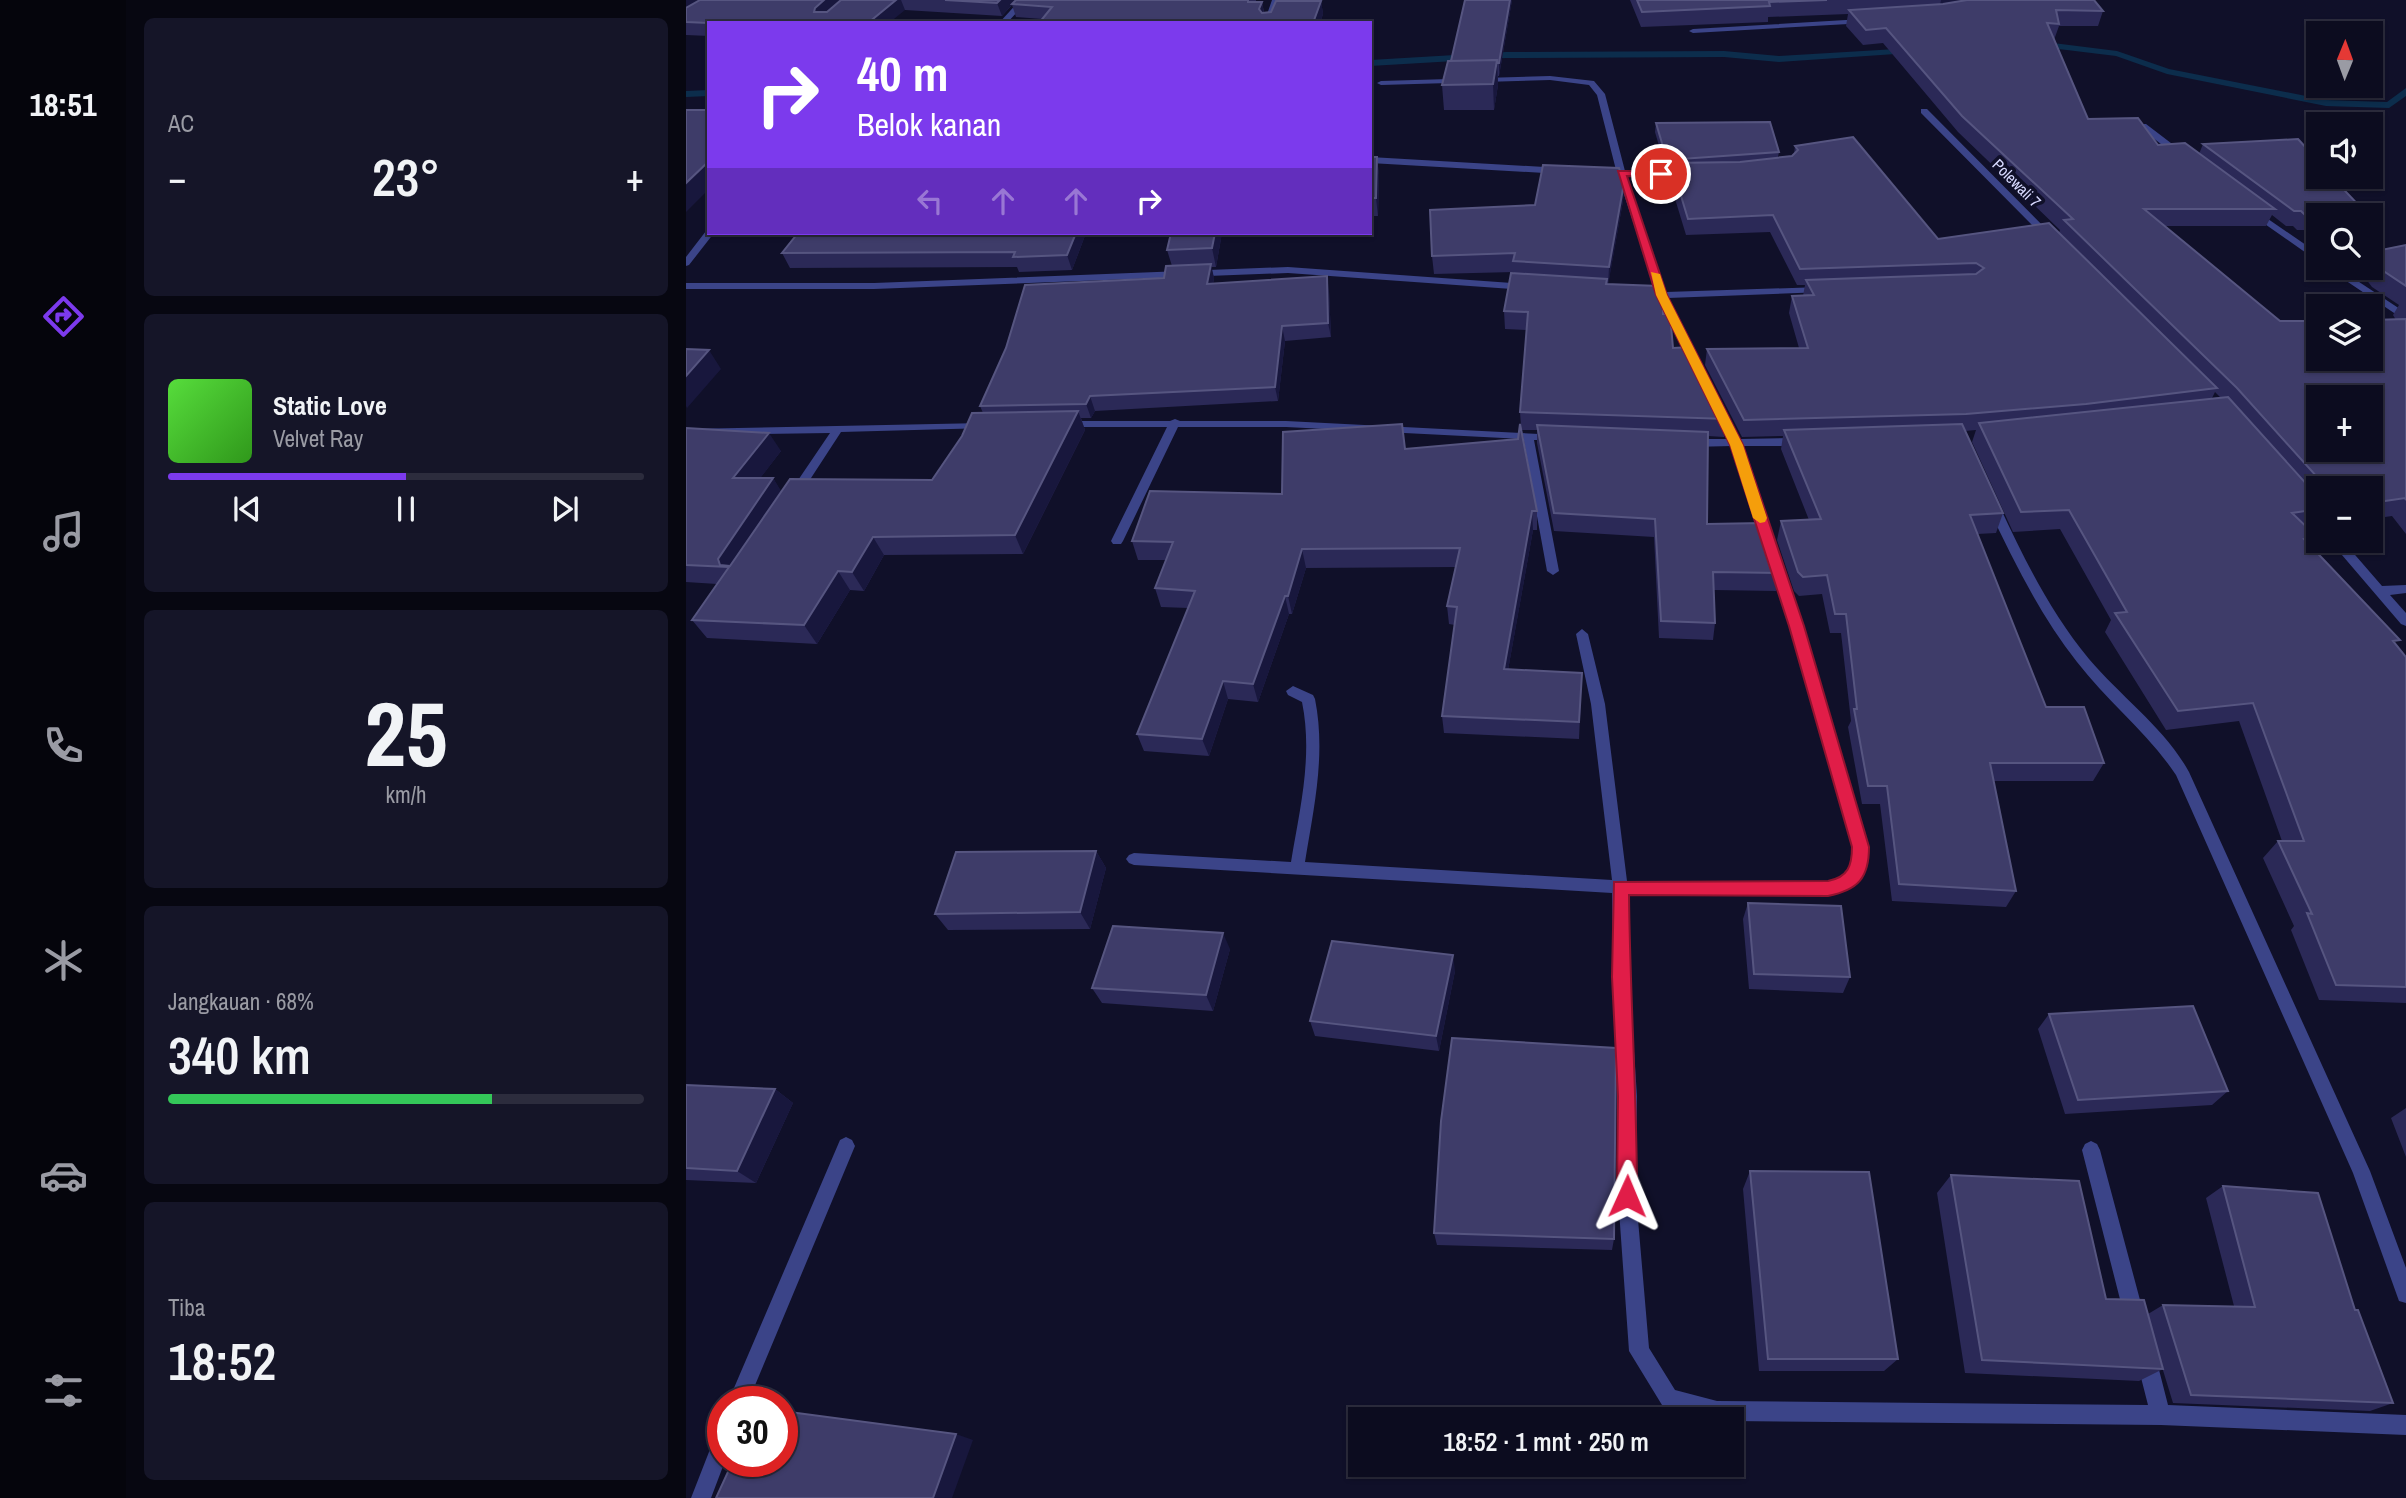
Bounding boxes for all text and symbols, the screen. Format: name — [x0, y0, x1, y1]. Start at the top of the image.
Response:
north arrow — [2306, 21, 2384, 98]
map controls — [2306, 21, 2383, 553]
text: 40 m — [857, 40, 949, 106]
icon: right — [742, 49, 833, 140]
text: 18:51 — [29, 83, 97, 126]
text: Belok kanan — [857, 103, 1001, 146]
text: AC — [168, 108, 194, 139]
button: sound — [2306, 112, 2383, 189]
text: 23° — [372, 142, 440, 212]
pin — [1631, 144, 1691, 204]
text: − — [168, 152, 186, 203]
text: + — [626, 152, 644, 203]
street label: Polewali 7 — [1988, 154, 2046, 212]
icon: arrive — [1642, 155, 1680, 193]
icon: left — [911, 182, 949, 220]
icon: ahead — [984, 182, 1022, 220]
icon: ahead — [1057, 182, 1095, 220]
icon: right — [1130, 182, 1168, 220]
button: search — [2306, 203, 2383, 280]
icon: directions — [39, 292, 88, 341]
button: layers — [2306, 294, 2383, 371]
button: + — [2306, 385, 2383, 462]
text: Static Love — [273, 388, 387, 423]
text: Velvet Ray — [273, 423, 363, 454]
button: − — [2306, 476, 2383, 553]
icon: previous — [228, 490, 266, 528]
icon: pause — [387, 490, 425, 528]
icon: next — [546, 490, 584, 528]
icon: music — [39, 507, 88, 556]
text: 25 — [365, 672, 448, 794]
icon: phone — [39, 721, 88, 770]
text: km/h — [386, 779, 426, 810]
icon: climate — [39, 936, 88, 985]
text: Jangkauan · 68% — [168, 986, 314, 1017]
text: 340 km — [168, 1020, 311, 1090]
icon: car — [39, 1151, 88, 1200]
position arrow — [1590, 1159, 1664, 1233]
text: Tiba — [168, 1292, 205, 1323]
text: 18:52 — [168, 1326, 276, 1396]
icon: filters — [39, 1366, 88, 1415]
speed limit sign: 30 — [707, 1386, 798, 1477]
text: 18:52 · 1 mnt · 250 m — [1443, 1424, 1649, 1459]

